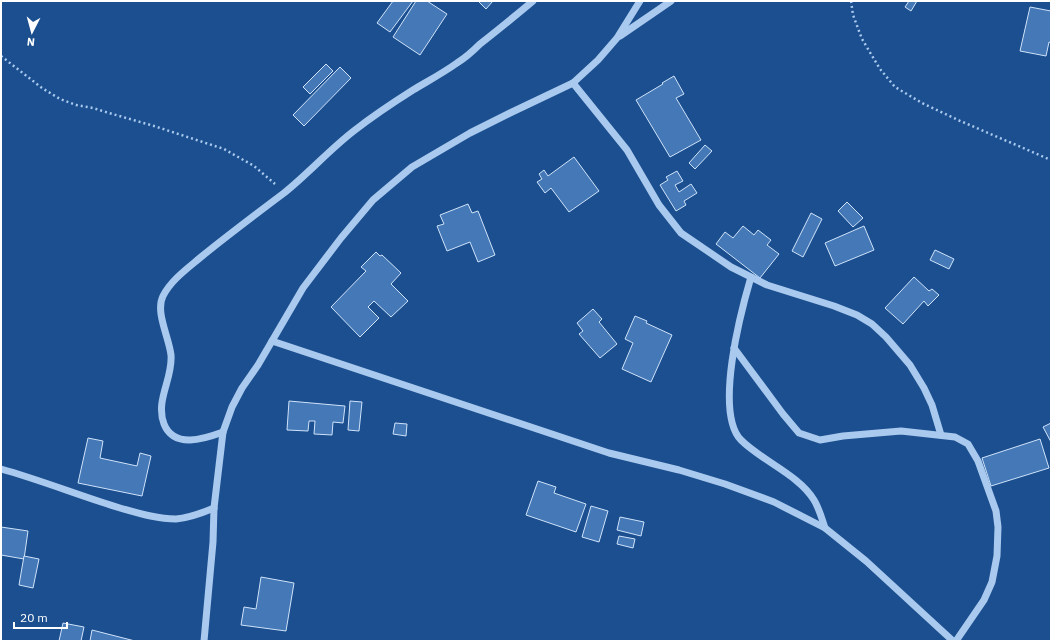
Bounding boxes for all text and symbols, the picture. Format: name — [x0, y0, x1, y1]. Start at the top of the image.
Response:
north arrow — [12, 12, 52, 52]
text: N — [26, 35, 36, 49]
scale bar — [14, 604, 67, 630]
text: 20 m — [20, 610, 48, 625]

